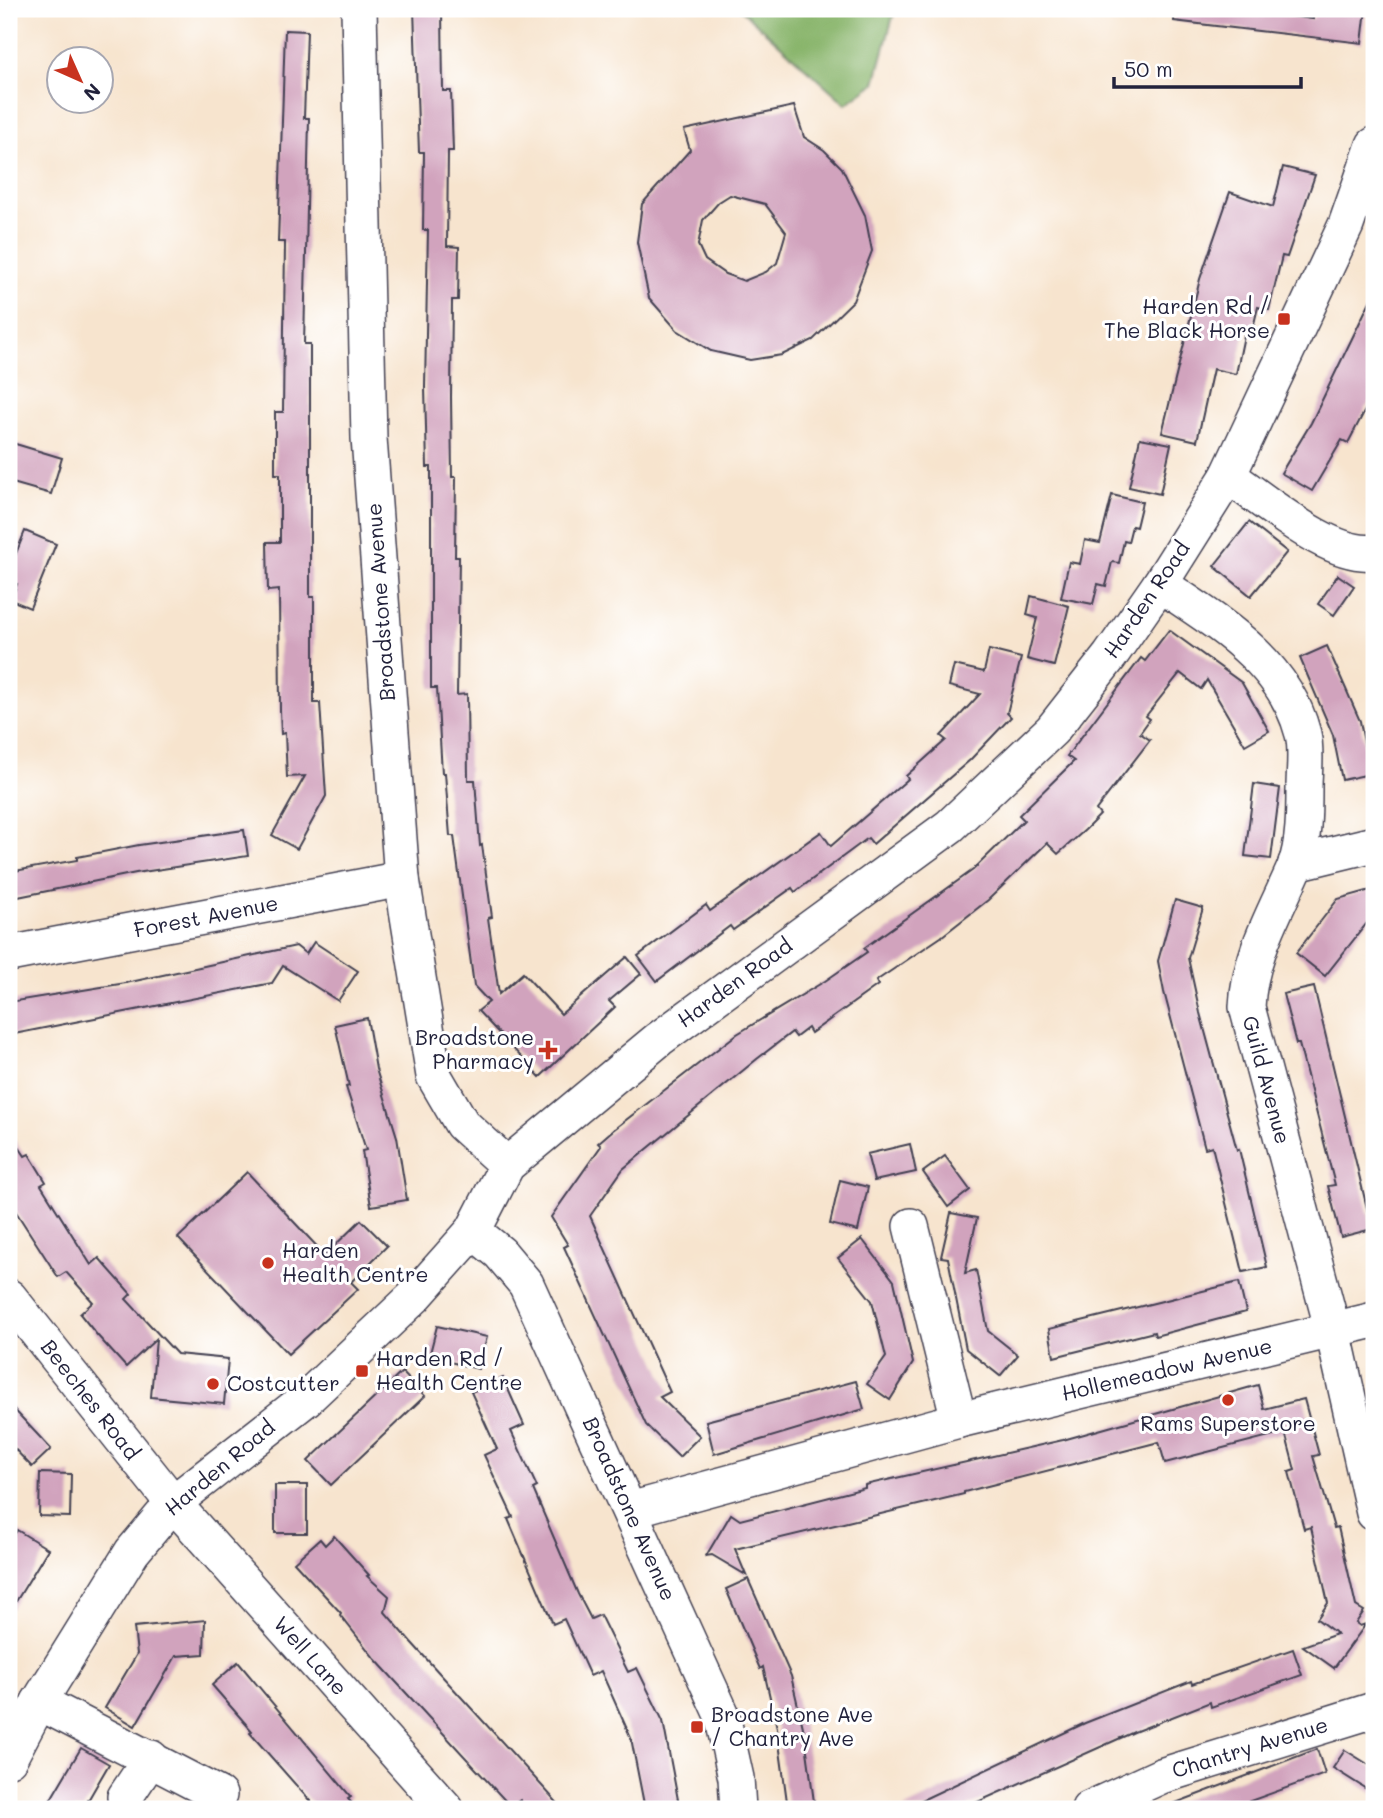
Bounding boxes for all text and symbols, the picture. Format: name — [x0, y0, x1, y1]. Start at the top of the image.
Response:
north arrow — [46, 46, 116, 116]
scale bar — [1114, 46, 1301, 90]
text: 50 m — [1124, 55, 1173, 82]
text: N — [78, 78, 106, 106]
place label: Harden Rd / The Black Horse — [1104, 292, 1270, 343]
marker: Harden Rd / The Black Horse — [1276, 311, 1292, 327]
street label: Broadstone Avenue — [359, 502, 400, 702]
street label: Harden Road — [1097, 535, 1195, 663]
street label: Forest Avenue — [131, 888, 280, 943]
street label: Harden Road — [671, 931, 797, 1033]
street label: Guild Avenue — [1237, 1013, 1298, 1147]
place label: Broadstone Pharmacy — [415, 1023, 534, 1074]
marker: Broadstone Pharmacy — [540, 1042, 556, 1058]
place label: Harden Health Centre — [282, 1236, 429, 1287]
marker: Harden Health Centre — [260, 1255, 276, 1271]
street label: Hollemeadow Avenue — [1059, 1331, 1275, 1406]
street label: Beeches Road — [36, 1333, 147, 1465]
place label: Harden Rd / Health Centre — [376, 1344, 523, 1395]
marker: Harden Rd / Health Centre — [354, 1363, 370, 1379]
place label: Costcutter — [227, 1369, 340, 1396]
marker: Costcutter — [205, 1376, 221, 1392]
marker: Rams Superstore — [1220, 1392, 1236, 1408]
place label: Rams Superstore — [1140, 1409, 1316, 1436]
street label: Broadstone Avenue — [578, 1412, 683, 1604]
street label: Harden Road — [158, 1413, 280, 1521]
street label: Well Lane — [268, 1610, 354, 1700]
place label: Broadstone Ave / Chantry Ave — [711, 1700, 873, 1751]
street label: Chantry Avenue — [1168, 1710, 1331, 1783]
marker: Broadstone Ave / Chantry Ave — [689, 1719, 705, 1735]

